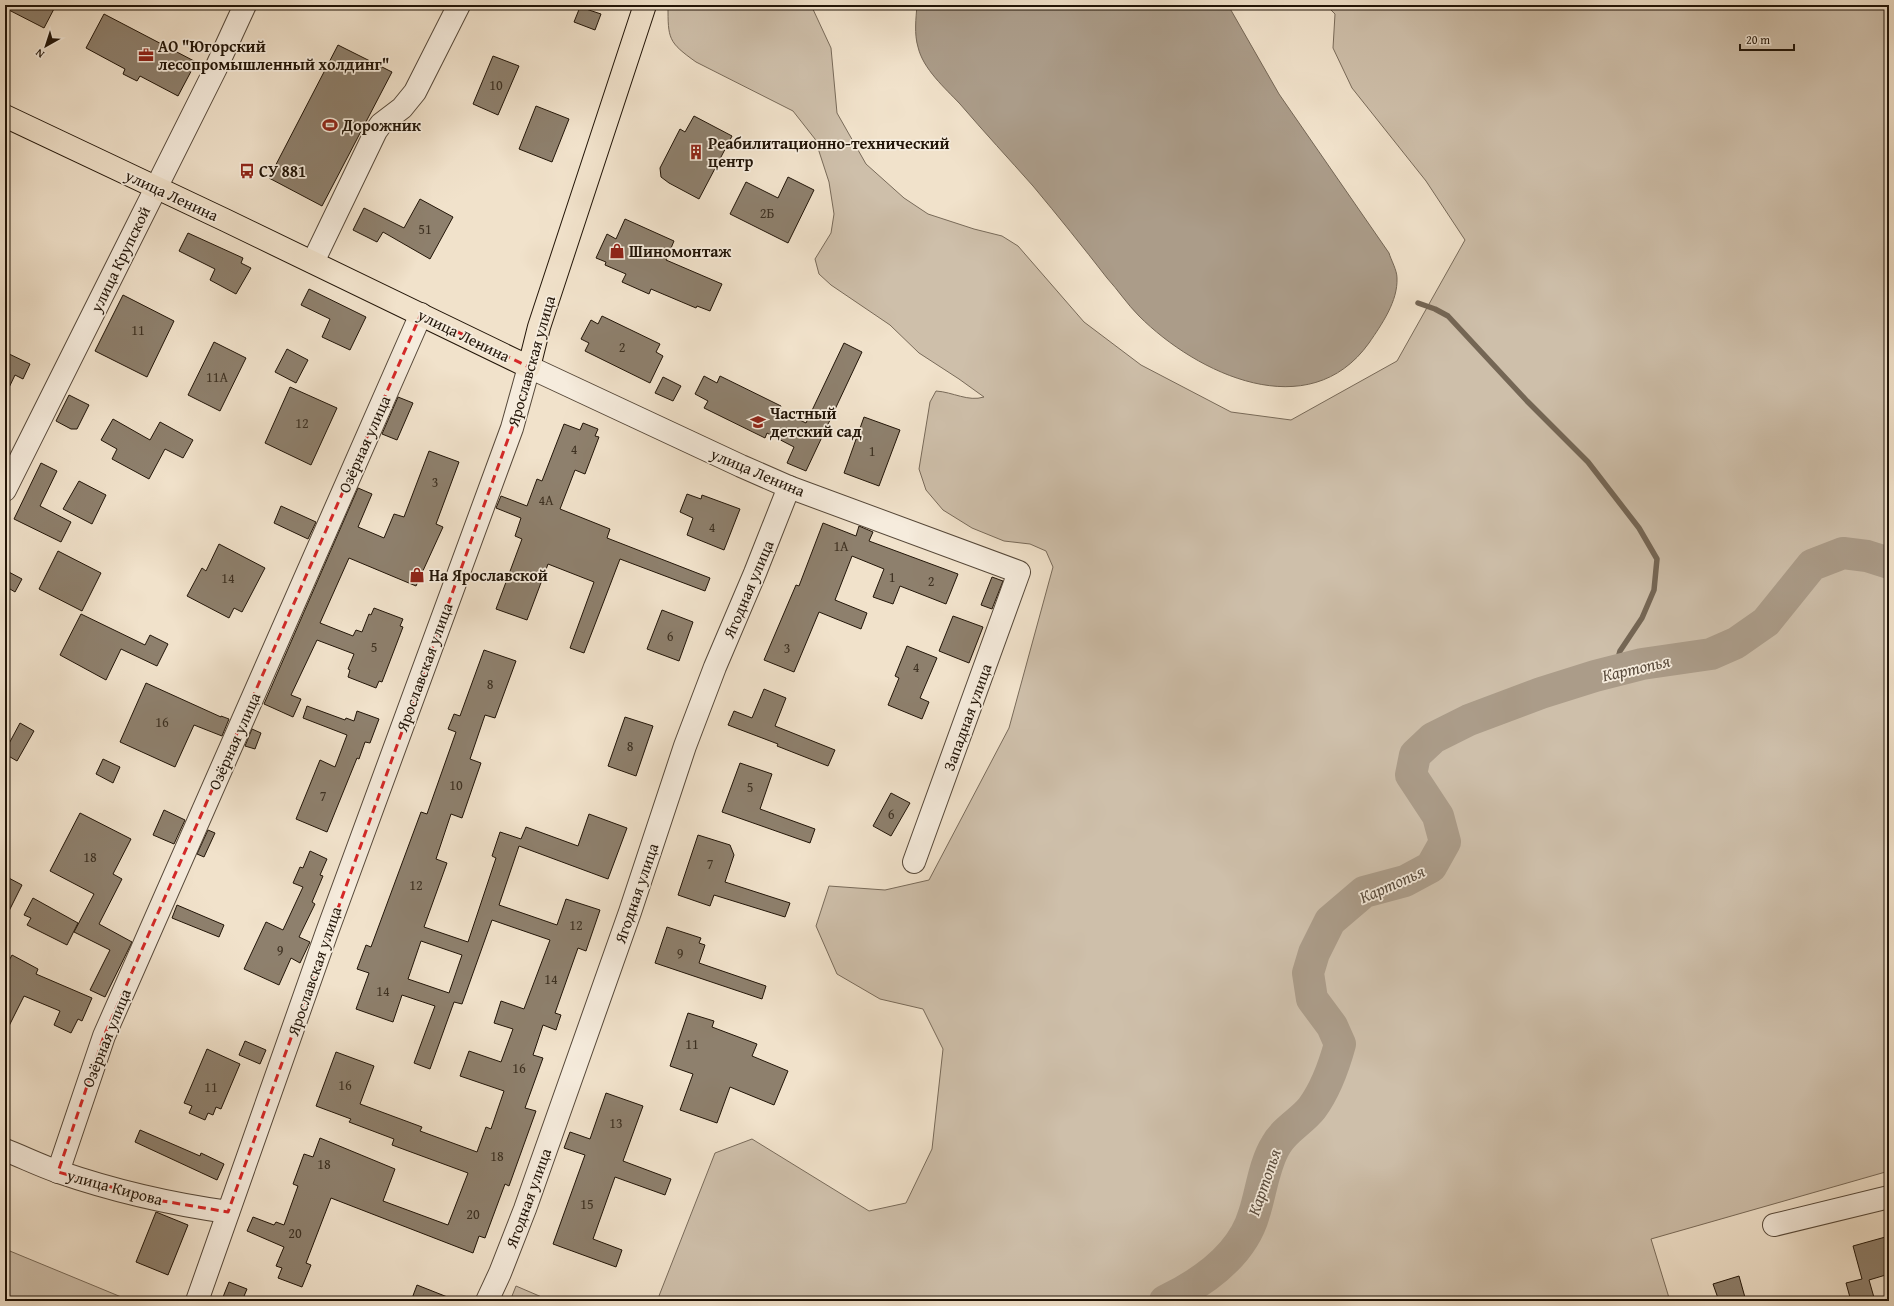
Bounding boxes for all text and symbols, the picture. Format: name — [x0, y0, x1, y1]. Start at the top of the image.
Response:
north arrow — [26, 26, 66, 66]
scale bar — [1740, 26, 1794, 52]
text: 20 m — [1746, 31, 1770, 48]
place label: АО "Югорский лесопромышленный холдинг" — [158, 34, 389, 76]
text: N — [31, 45, 48, 62]
office icon: АО "Югорский лесопромышленный холдинг" — [137, 46, 155, 64]
house number: 10 — [489, 75, 503, 95]
place label: Дорожник — [341, 113, 422, 137]
sports icon: Дорожник — [321, 116, 339, 134]
place label: Реабилитационно-технический центр — [708, 131, 950, 173]
building icon: Реабилитационно-технический центр — [687, 143, 705, 161]
place label: СУ 881 — [259, 159, 306, 183]
bus stop icon: СУ 881 — [238, 162, 256, 180]
street label: улица Ленина — [121, 163, 223, 227]
street label: улица Крупской — [83, 201, 156, 317]
house number: 2Б — [760, 203, 774, 223]
house number: 51 — [418, 219, 432, 239]
place label: Шиномонтаж — [629, 239, 731, 263]
shop icon: Шиномонтаж — [608, 242, 626, 260]
street label: Ярославская улица — [501, 292, 561, 430]
street label: улица Ленина — [413, 302, 515, 368]
house number: 11 — [131, 320, 145, 340]
house number: 2 — [619, 337, 625, 357]
house number: 11А — [206, 367, 228, 387]
street label: Озёрная улица — [332, 391, 396, 497]
place label: Частный детский сад — [770, 401, 862, 443]
house number: 12 — [295, 413, 309, 433]
school or university icon: Частный детский сад — [749, 413, 767, 431]
house number: 4 — [571, 439, 578, 459]
street label: улица Ленина — [706, 441, 809, 503]
house number: 1 — [869, 441, 875, 461]
house number: 3 — [432, 472, 438, 492]
house number: 4А — [538, 490, 554, 510]
house number: 4 — [709, 517, 716, 537]
street label: Ягодная улица — [716, 536, 780, 643]
house number: 1А — [833, 536, 849, 556]
place label: На Ярославской — [429, 563, 548, 587]
shop icon: На Ярославской — [408, 566, 426, 584]
house number: 1 — [889, 567, 895, 587]
house number: 14 — [221, 568, 235, 588]
house number: 2 — [928, 571, 934, 591]
street label: Ярославская улица — [389, 599, 459, 736]
house number: 6 — [667, 626, 674, 646]
house number: 5 — [371, 637, 377, 657]
house number: 3 — [784, 638, 790, 658]
water label: Картопья — [1599, 647, 1673, 687]
house number: 4 — [913, 657, 920, 677]
street label: Западная улица — [936, 659, 998, 774]
house number: 8 — [487, 674, 494, 694]
street label: Озёрная улица — [202, 688, 266, 794]
house number: 16 — [155, 712, 169, 732]
house number: 8 — [627, 736, 634, 756]
house number: 10 — [449, 775, 463, 795]
house number: 5 — [747, 777, 753, 797]
house number: 7 — [320, 786, 327, 806]
house number: 6 — [888, 804, 895, 824]
street label: Ягодная улица — [607, 839, 665, 947]
house number: 18 — [83, 847, 97, 867]
house number: 7 — [707, 854, 714, 874]
water label: Картопья — [1355, 858, 1429, 909]
house number: 12 — [409, 875, 423, 895]
street label: Ярославская улица — [280, 903, 348, 1040]
house number: 12 — [569, 915, 583, 935]
house number: 9 — [277, 940, 284, 960]
house number: 9 — [677, 943, 684, 963]
house number: 14 — [544, 969, 558, 989]
house number: 14 — [376, 981, 390, 1001]
street label: Озёрная улица — [75, 985, 137, 1091]
house number: 11 — [685, 1034, 699, 1054]
house number: 16 — [512, 1058, 526, 1078]
house number: 16 — [338, 1075, 352, 1095]
house number: 11 — [204, 1077, 218, 1097]
house number: 13 — [609, 1113, 623, 1133]
street label: Ягодная улица — [498, 1144, 557, 1252]
water label: Картопья — [1240, 1144, 1287, 1219]
house number: 18 — [490, 1146, 504, 1166]
house number: 18 — [317, 1154, 331, 1174]
street label: улица Кирова — [63, 1162, 166, 1211]
house number: 15 — [580, 1194, 594, 1214]
house number: 20 — [466, 1204, 480, 1224]
house number: 20 — [288, 1223, 302, 1243]

